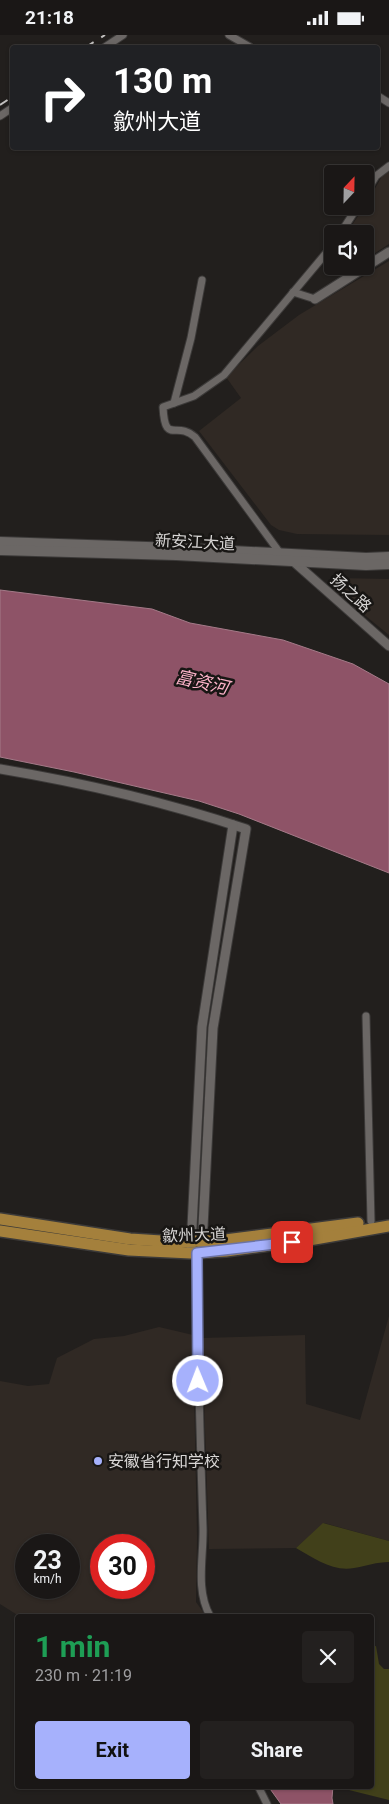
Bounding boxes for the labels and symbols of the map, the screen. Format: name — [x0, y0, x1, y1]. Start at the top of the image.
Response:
north arrow — [324, 165, 374, 215]
street label: 新安江大道 — [155, 530, 235, 554]
street label: 扬之路 — [327, 570, 375, 616]
water label: 富资河 — [173, 666, 234, 699]
pin — [271, 1221, 313, 1263]
street label: 歙州大道 — [162, 1224, 226, 1246]
position arrow — [171, 1354, 223, 1406]
place label: 安徽省行知学校 — [108, 1452, 220, 1471]
marker: 安徽省行知学校 — [92, 1455, 104, 1467]
speed limit sign: 30 — [90, 1534, 155, 1599]

